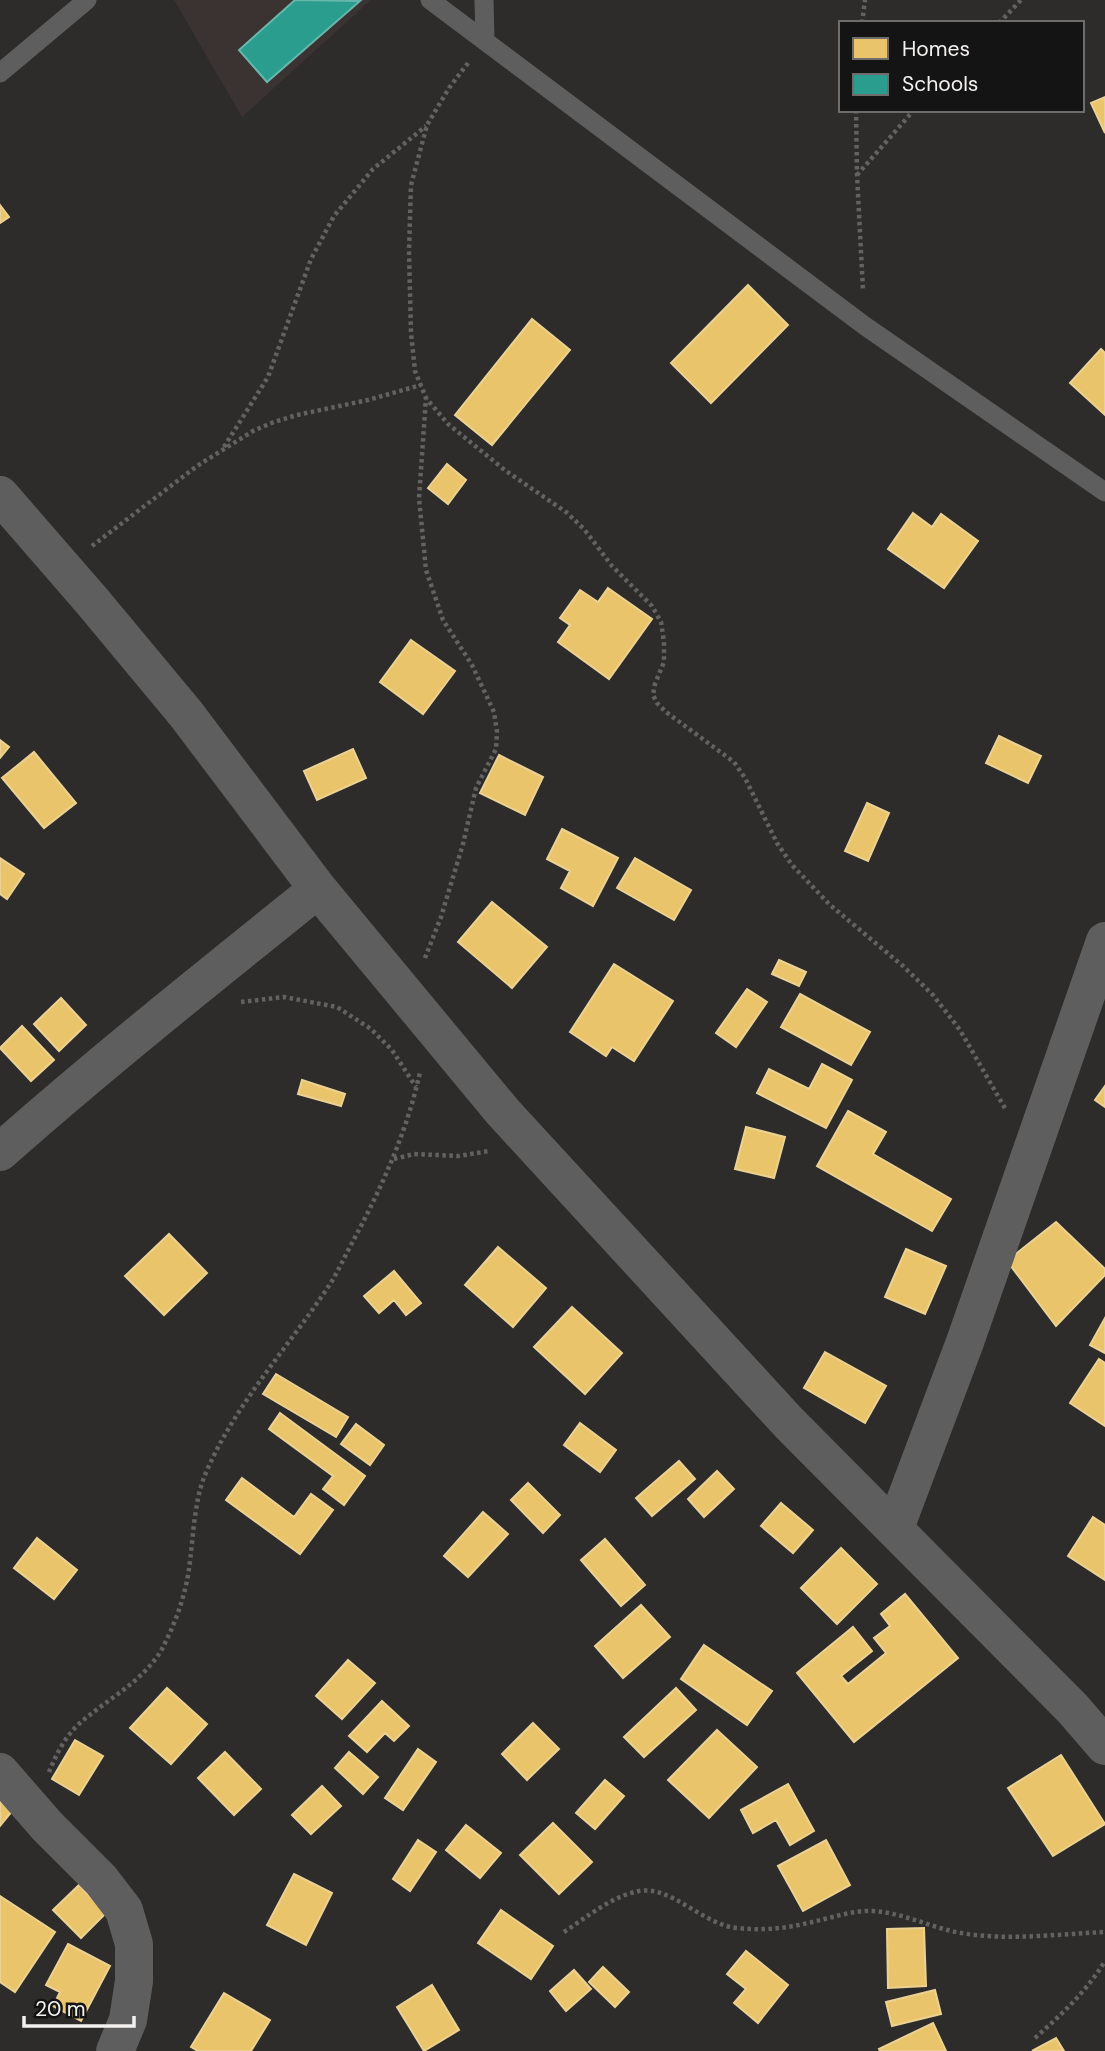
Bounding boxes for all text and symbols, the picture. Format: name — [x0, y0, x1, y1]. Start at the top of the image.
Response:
legend — [839, 21, 1084, 112]
text: Homes — [902, 35, 970, 63]
text: Schools — [902, 70, 978, 98]
scale bar — [24, 1984, 135, 2028]
text: 20 m — [35, 1995, 86, 2023]

